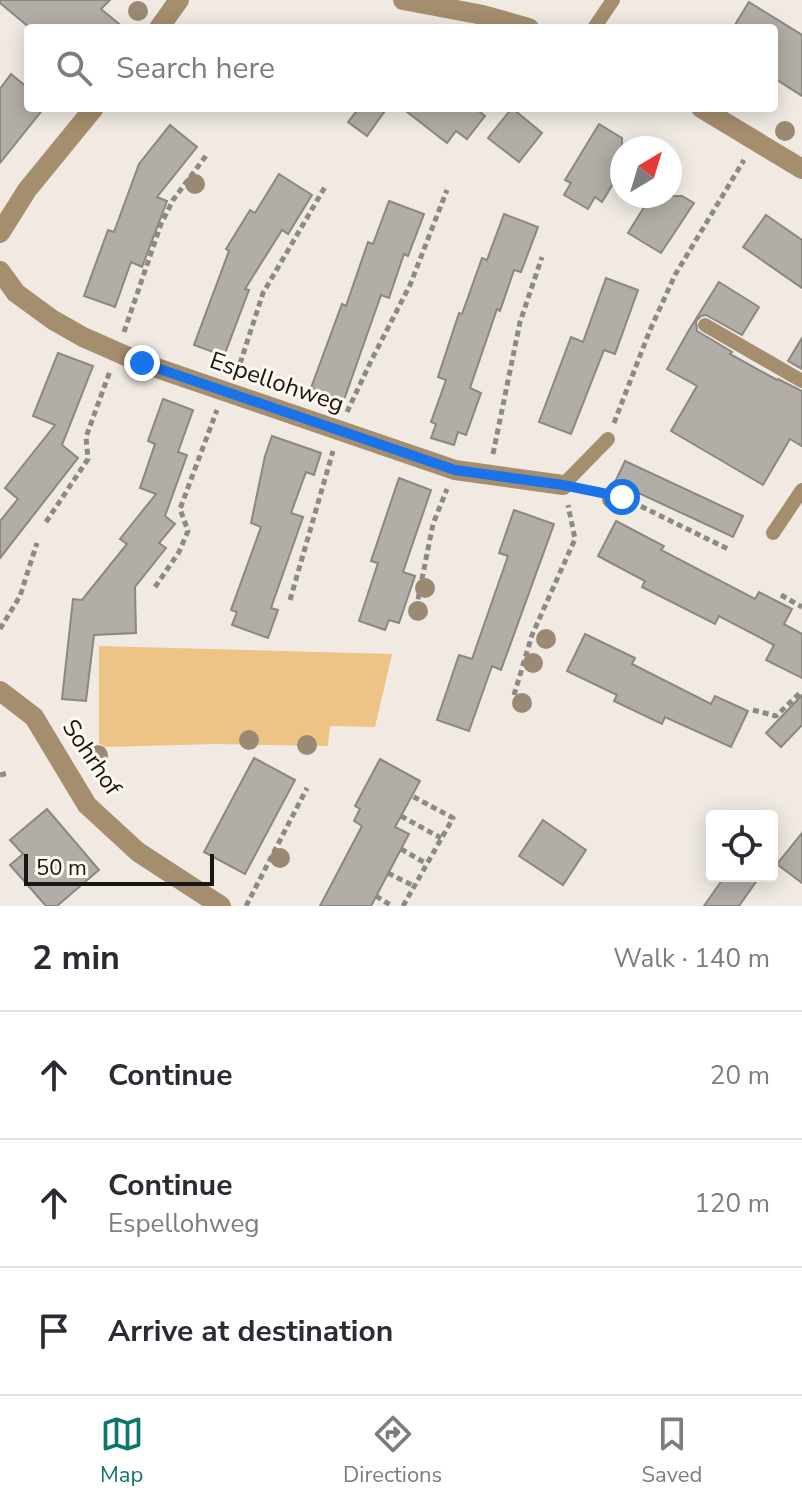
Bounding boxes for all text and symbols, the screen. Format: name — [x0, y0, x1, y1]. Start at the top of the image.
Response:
search box — [24, 24, 778, 112]
icon: search — [52, 46, 96, 90]
text: Search here — [116, 48, 275, 89]
north arrow — [610, 136, 682, 208]
street label: Espellohweg — [206, 344, 348, 420]
route end — [124, 345, 160, 381]
route start — [604, 479, 640, 515]
street label: Sohrhof — [55, 713, 130, 802]
map controls — [706, 810, 778, 882]
button: locate — [706, 810, 778, 882]
scale bar — [24, 850, 214, 886]
text: 50 m — [36, 853, 87, 883]
text: 2 min — [32, 935, 120, 981]
text: Walk · 140 m — [613, 941, 770, 976]
icon: ahead — [32, 1053, 76, 1097]
text: Continue — [108, 1055, 233, 1096]
text: 20 m — [710, 1058, 770, 1093]
text: Continue — [108, 1165, 233, 1206]
icon: ahead — [32, 1181, 76, 1225]
text: 120 m — [694, 1186, 770, 1221]
text: Espellohweg — [108, 1206, 260, 1241]
icon: arrive — [32, 1309, 76, 1353]
text: Arrive at destination — [108, 1311, 393, 1352]
tab: Map — [100, 1412, 144, 1490]
tab: Directions — [343, 1412, 442, 1490]
tab: Saved — [642, 1412, 702, 1490]

